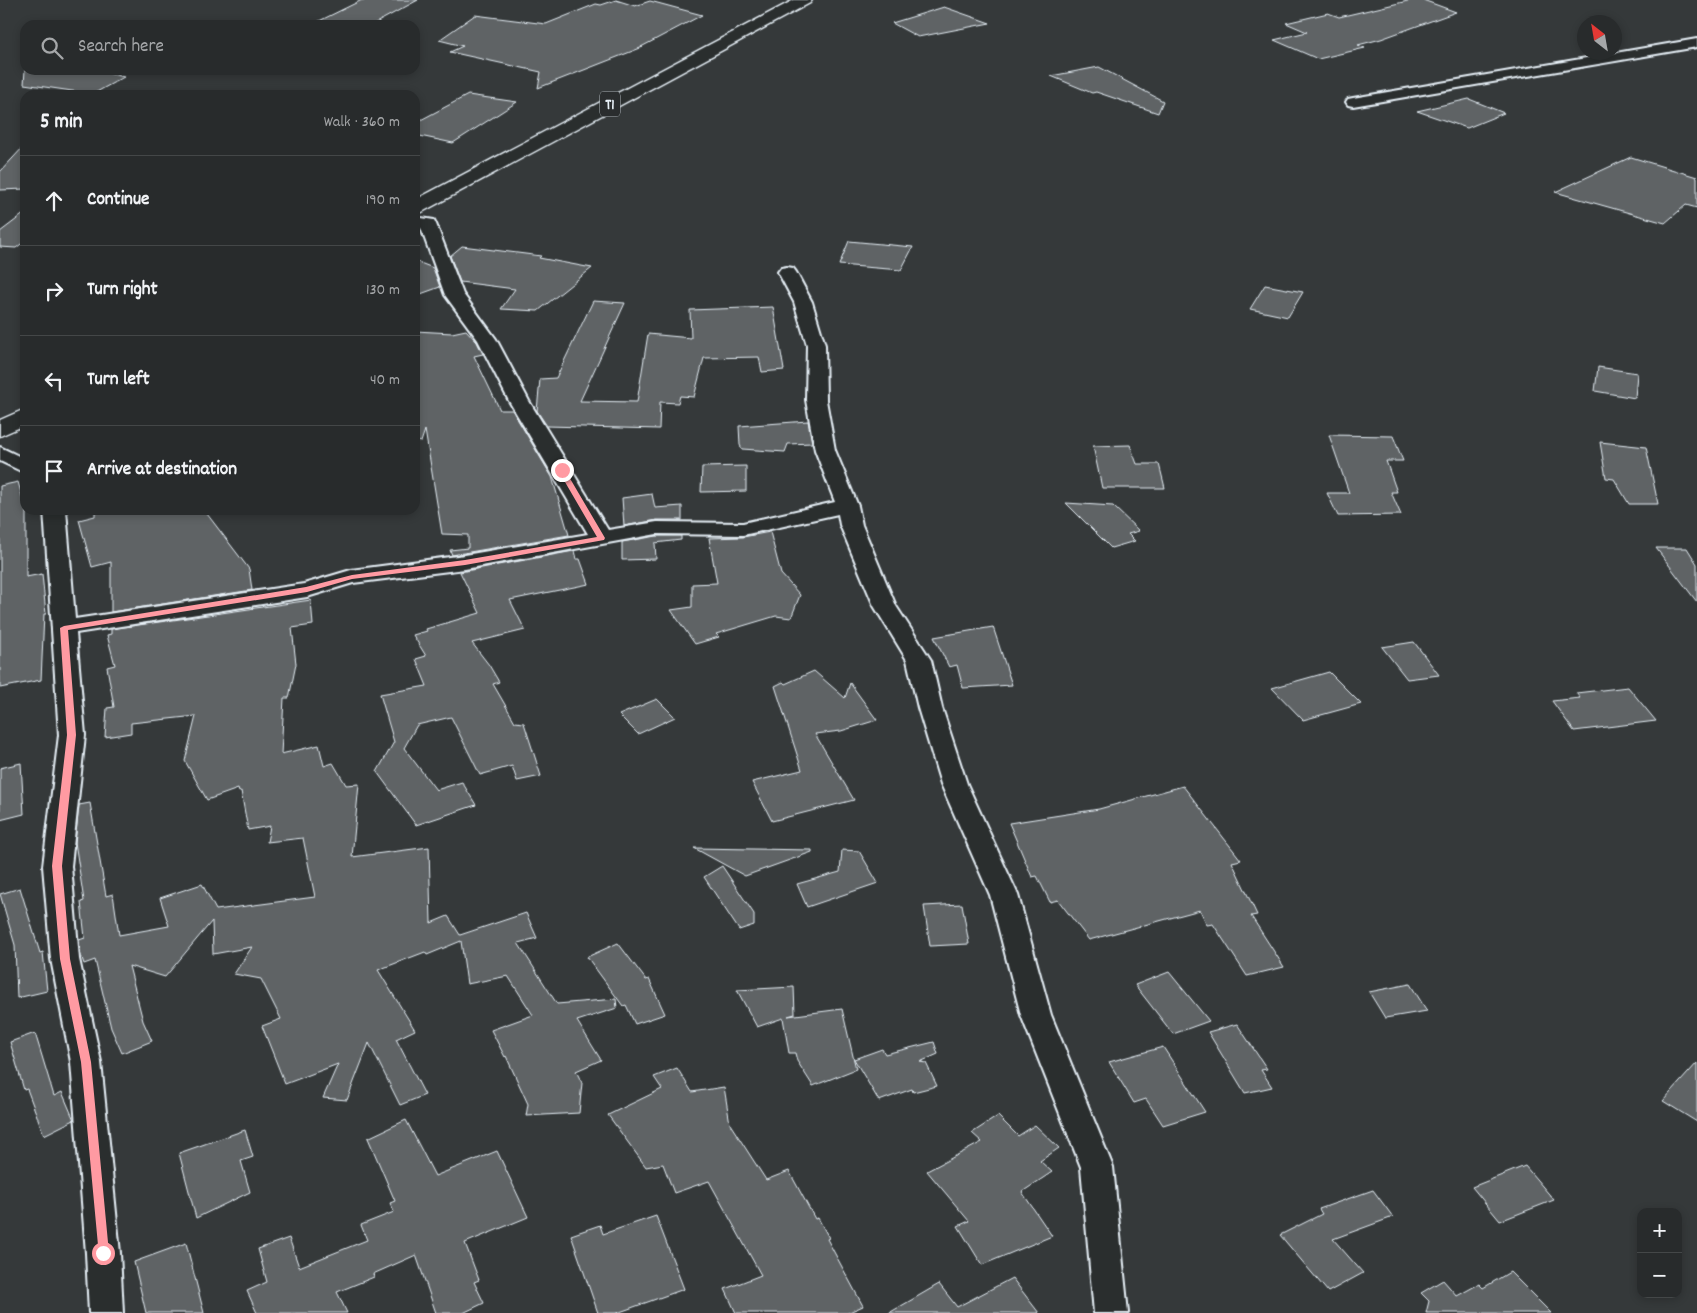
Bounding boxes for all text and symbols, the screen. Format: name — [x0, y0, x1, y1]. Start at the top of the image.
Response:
north arrow — [1577, 15, 1622, 60]
search box — [20, 20, 420, 75]
icon: search — [38, 34, 66, 62]
text: Search here — [78, 34, 164, 61]
road number: T1 — [600, 92, 620, 116]
text: 5 min — [40, 108, 83, 138]
text: Walk · 360 m — [324, 111, 400, 134]
icon: ahead — [40, 187, 68, 215]
text: Continue — [87, 187, 149, 214]
text: 190 m — [366, 189, 400, 212]
icon: right — [40, 277, 68, 305]
text: Turn right — [87, 277, 158, 304]
text: 130 m — [366, 279, 400, 302]
icon: left — [40, 367, 68, 395]
text: Turn left — [87, 367, 150, 394]
text: 40 m — [370, 369, 400, 392]
icon: arrive — [40, 457, 68, 485]
text: Arrive at destination — [87, 457, 237, 484]
route end — [551, 459, 574, 482]
map controls — [1637, 1208, 1682, 1298]
button: + — [1637, 1208, 1682, 1253]
route start — [92, 1242, 115, 1265]
button: − — [1637, 1253, 1682, 1298]

